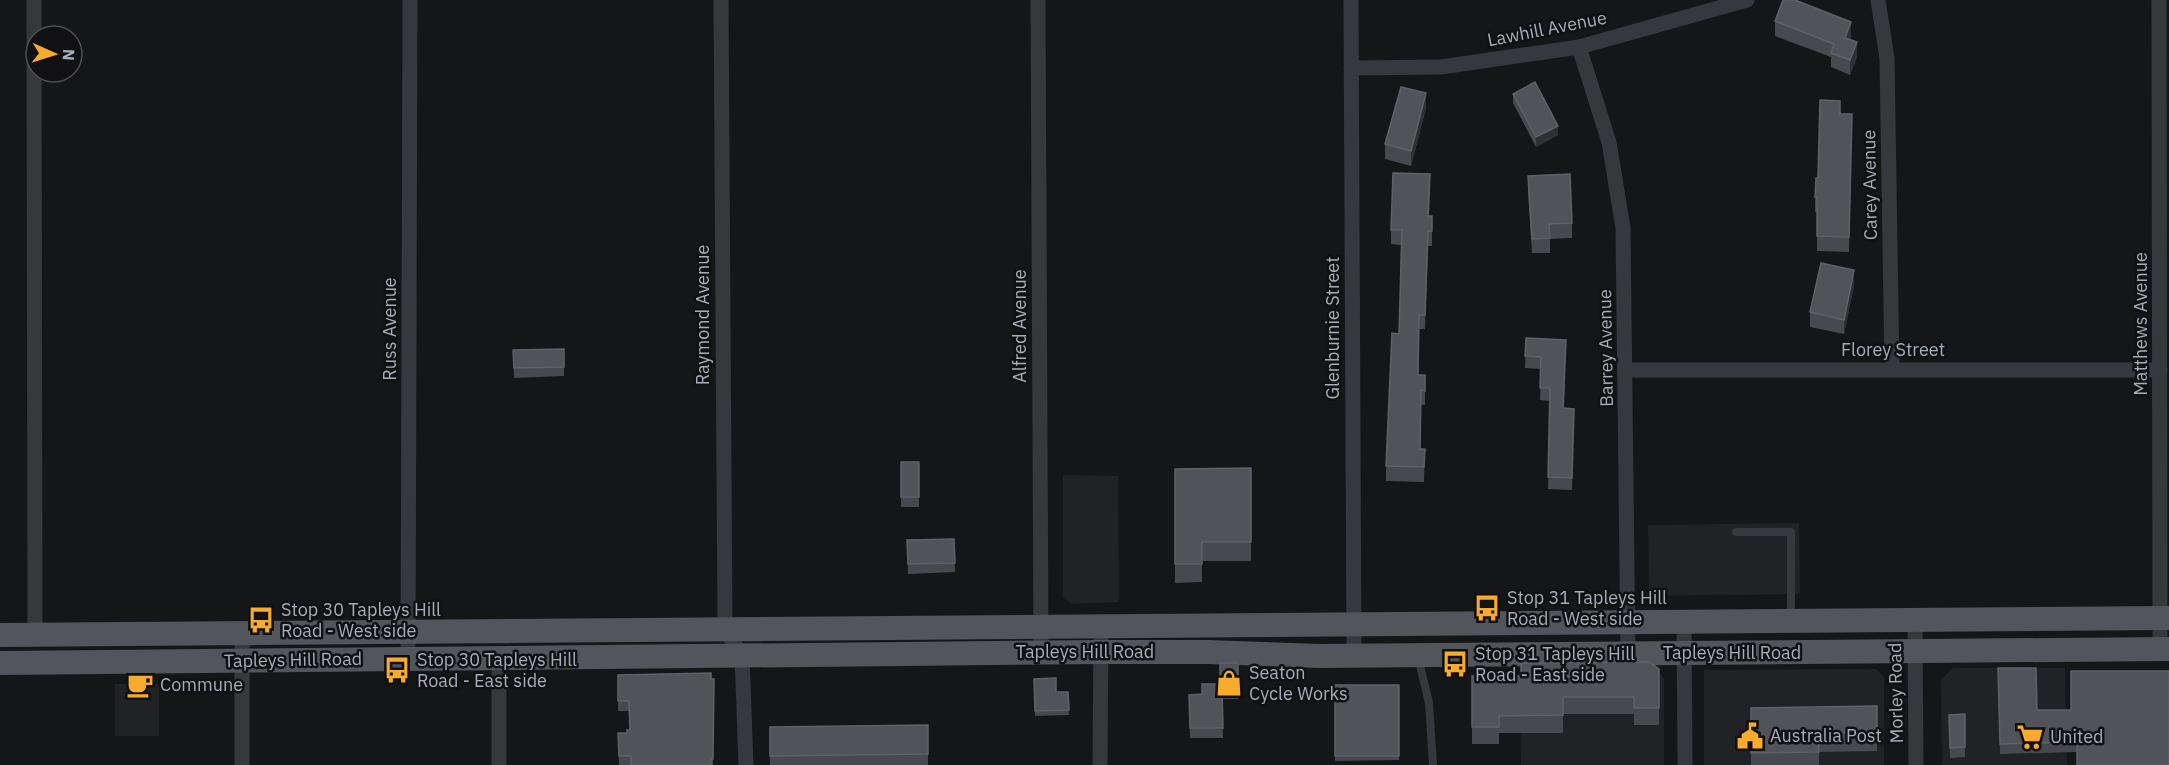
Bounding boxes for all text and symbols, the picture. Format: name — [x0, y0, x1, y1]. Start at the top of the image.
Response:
street label: Lawhill Avenue — [1485, 6, 1609, 51]
north arrow — [24, 24, 84, 84]
text: N — [59, 48, 79, 61]
street label: Carey Avenue — [1857, 129, 1882, 240]
street label: Raymond Avenue — [691, 245, 714, 385]
street label: Matthews Avenue — [2129, 252, 2152, 396]
street label: Glenburnie Street — [1321, 256, 1344, 400]
street label: Alfred Avenue — [1008, 269, 1031, 383]
street label: Russ Avenue — [378, 277, 401, 381]
street label: Barrey Avenue — [1593, 289, 1618, 407]
street label: Florey Street — [1841, 338, 1945, 361]
place label: Stop 31 Tapleys Hill Road - West side — [1507, 586, 1667, 630]
bus stop icon: Stop 31 Tapleys Hill Road - West side — [1472, 593, 1502, 623]
place label: Stop 30 Tapleys Hill Road - West side — [281, 598, 441, 642]
bus stop icon: Stop 30 Tapleys Hill Road - West side — [246, 605, 276, 635]
street label: Tapleys Hill Road — [1016, 640, 1154, 663]
street label: Tapleys Hill Road — [1663, 641, 1801, 664]
place label: Stop 31 Tapleys Hill Road - East side — [1475, 642, 1635, 686]
street label: Morley Road — [1883, 643, 1908, 744]
street label: Tapleys Hill Road — [224, 647, 362, 672]
place label: Stop 30 Tapleys Hill Road - East side — [417, 648, 577, 692]
bus stop icon: Stop 31 Tapleys Hill Road - East side — [1440, 649, 1470, 679]
bus stop icon: Stop 30 Tapleys Hill Road - East side — [382, 655, 412, 685]
place label: Seaton Cycle Works — [1249, 661, 1348, 705]
shop icon: Seaton Cycle Works — [1214, 668, 1244, 698]
cafe icon: Commune — [125, 670, 155, 700]
place label: Commune — [160, 673, 243, 696]
public building icon: Australia Post — [1735, 721, 1765, 751]
supermarket icon: United — [2015, 722, 2045, 752]
place label: Australia Post — [1770, 724, 1882, 747]
place label: United — [2050, 725, 2104, 748]

